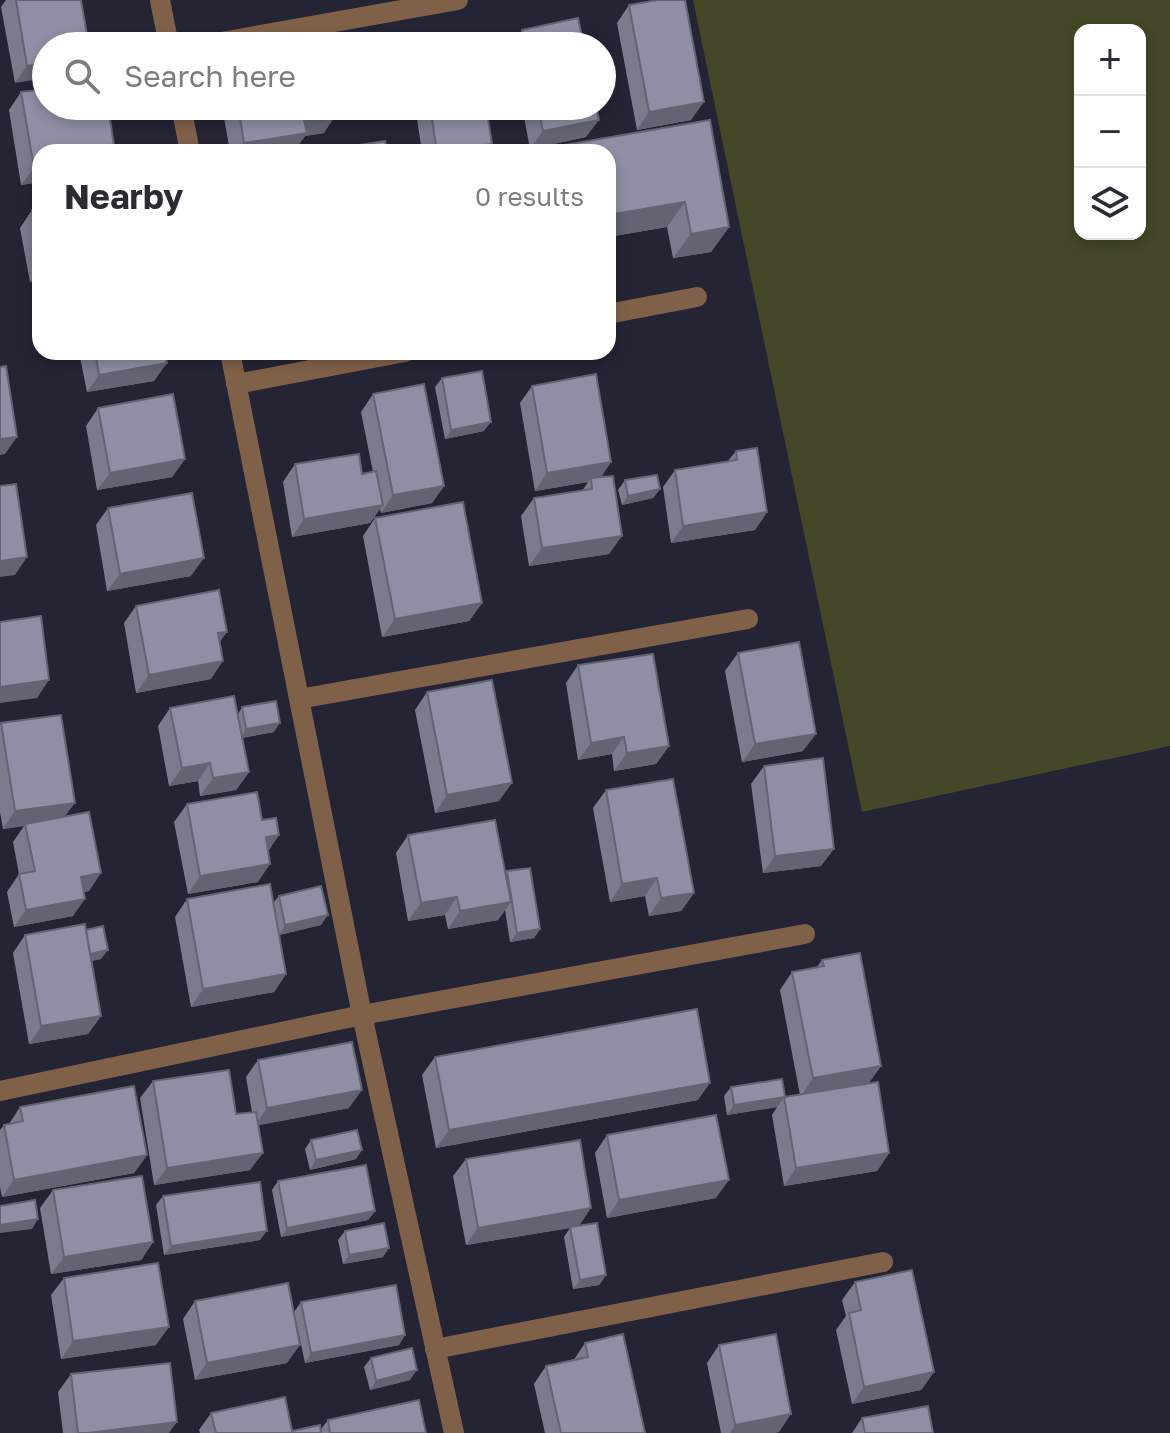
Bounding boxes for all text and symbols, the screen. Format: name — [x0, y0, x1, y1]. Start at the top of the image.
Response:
map controls — [1074, 24, 1146, 240]
button: + — [1074, 24, 1146, 96]
search box — [32, 32, 616, 120]
icon: search — [60, 54, 104, 98]
text: Search here — [124, 58, 296, 94]
button: − — [1074, 96, 1146, 168]
button: layers — [1074, 168, 1146, 240]
text: Nearby — [64, 176, 184, 216]
text: 0 results — [475, 181, 584, 212]

